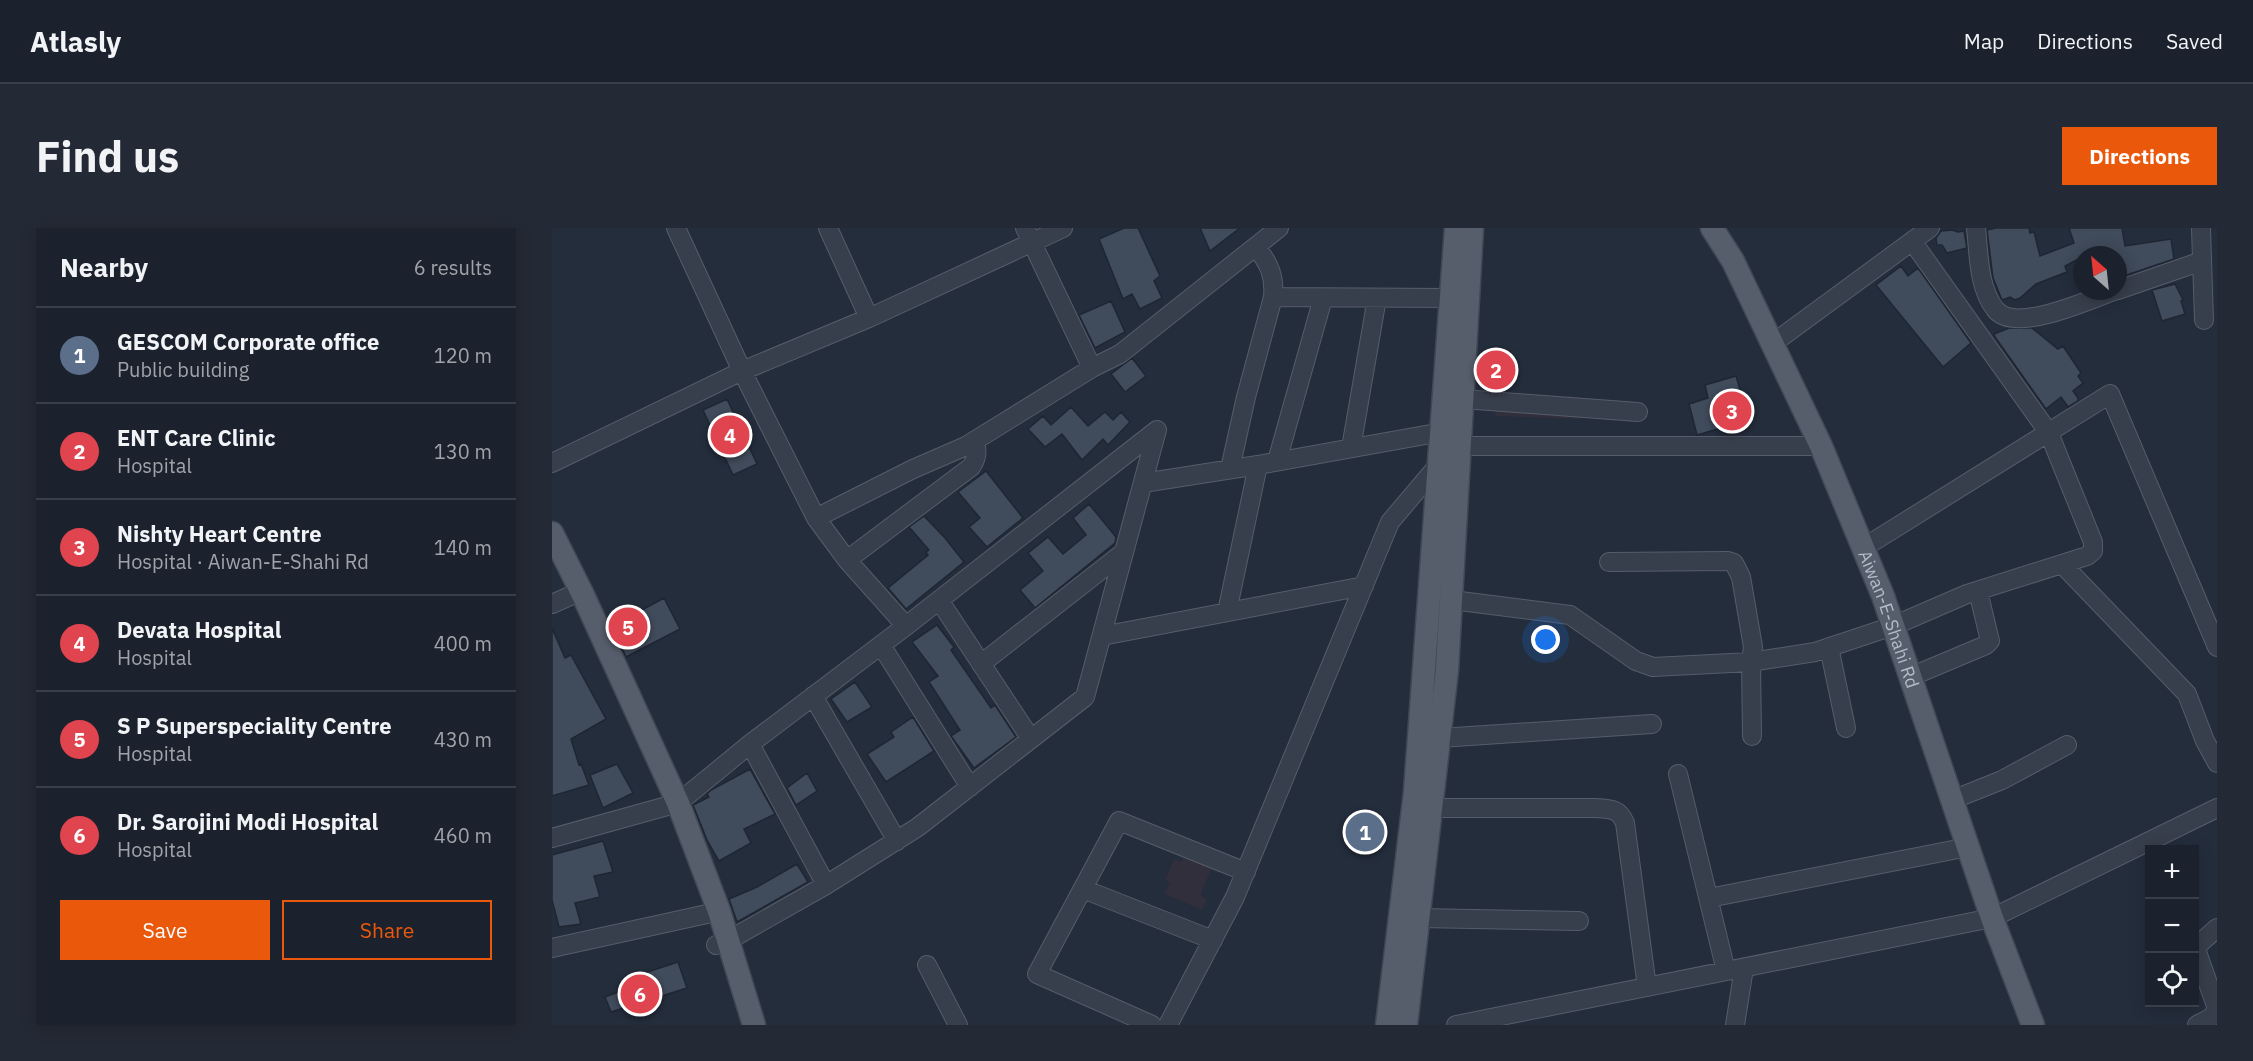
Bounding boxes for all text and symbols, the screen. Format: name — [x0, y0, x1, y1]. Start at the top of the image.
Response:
text: Atlasly — [30, 23, 121, 60]
text: Map — [1964, 27, 2004, 55]
text: Directions — [2037, 27, 2133, 55]
text: Saved — [2166, 27, 2223, 55]
button: Directions — [2062, 127, 2217, 185]
text: Find us — [36, 129, 179, 184]
north arrow — [2073, 246, 2127, 300]
text: Nearby — [60, 250, 148, 284]
text: 6 results — [414, 254, 492, 281]
text: GESCOM Corporate office — [117, 327, 379, 356]
text: 1 — [74, 342, 86, 369]
text: 120 m — [434, 342, 492, 369]
pin: 2 — [1476, 348, 1516, 392]
text: Public building — [117, 356, 249, 383]
pin: 3 — [1712, 388, 1752, 434]
pin: 4 — [710, 412, 750, 458]
text: ENT Care Clinic — [117, 423, 276, 452]
text: 2 — [74, 438, 86, 465]
text: 130 m — [434, 438, 492, 465]
text: Hospital — [117, 452, 192, 479]
text: Nishty Heart Centre — [117, 519, 322, 548]
text: 3 — [74, 534, 86, 561]
text: 140 m — [434, 534, 492, 561]
street label: Aiwan-E-Shahi Rd — [1854, 546, 1925, 691]
text: Hospital · Aiwan-E-Shahi Rd — [117, 548, 369, 575]
pin: 5 — [608, 604, 648, 650]
text: Devata Hospital — [117, 615, 281, 644]
your location — [1531, 625, 1560, 654]
text: 4 — [74, 630, 86, 657]
text: 400 m — [434, 630, 492, 657]
text: Hospital — [117, 644, 192, 671]
text: S P Superspeciality Centre — [117, 711, 392, 740]
text: 5 — [74, 726, 86, 753]
text: 430 m — [434, 726, 492, 753]
text: Hospital — [117, 740, 192, 767]
text: Dr. Sarojini Modi Hospital — [117, 807, 378, 836]
pin: 1 — [1346, 810, 1384, 854]
text: 6 — [74, 822, 86, 849]
text: 460 m — [434, 822, 492, 849]
text: Hospital — [117, 836, 192, 863]
map controls — [2145, 845, 2199, 1007]
button: + — [2145, 845, 2199, 899]
button: − — [2145, 899, 2199, 953]
button: Save — [60, 900, 270, 960]
button: Share — [282, 900, 492, 960]
button: locate — [2145, 953, 2199, 1007]
pin: 6 — [620, 972, 659, 1017]

